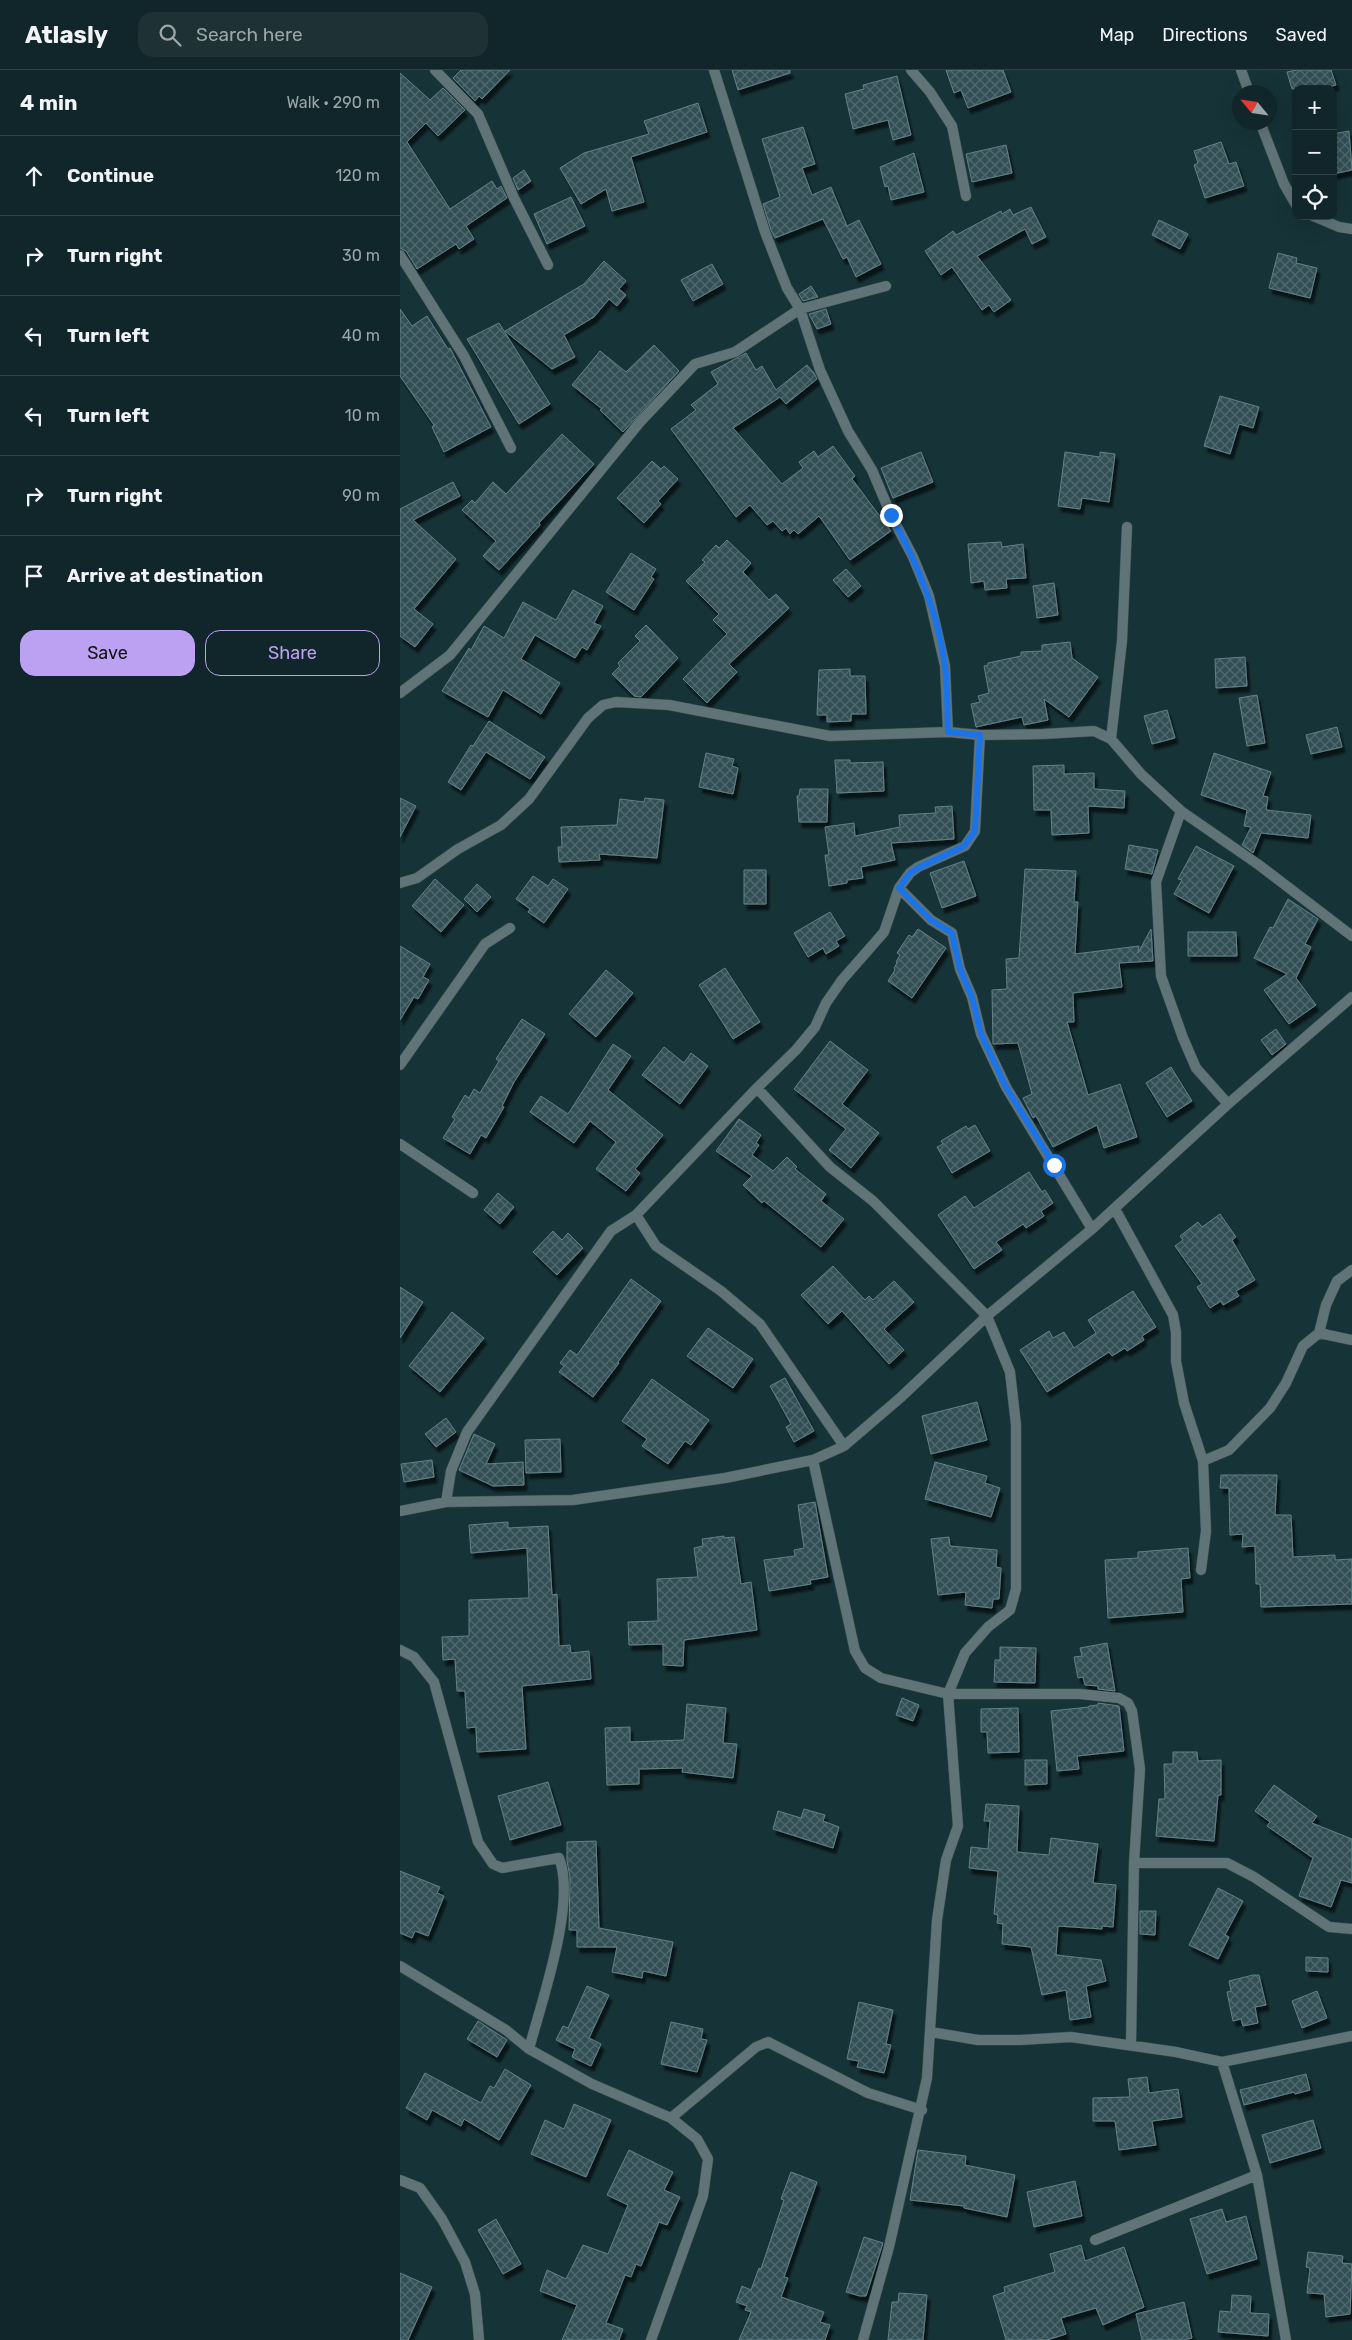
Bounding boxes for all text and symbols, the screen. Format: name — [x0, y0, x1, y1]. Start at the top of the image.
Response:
search box — [138, 12, 488, 57]
text: Atlasly — [25, 21, 108, 49]
icon: search — [156, 21, 184, 49]
text: Search here — [196, 23, 303, 46]
text: Map — [1099, 24, 1134, 46]
text: Directions — [1162, 24, 1248, 46]
text: Saved — [1276, 24, 1327, 46]
north arrow — [1232, 85, 1277, 130]
map controls — [1292, 85, 1337, 220]
button: + — [1292, 85, 1337, 130]
text: 4 min — [20, 90, 78, 115]
text: Walk · 290 m — [286, 93, 380, 112]
button: − — [1292, 130, 1337, 175]
icon: ahead — [20, 162, 48, 190]
text: Continue — [67, 164, 154, 187]
text: 120 m — [335, 166, 380, 185]
button: locate — [1292, 175, 1337, 220]
icon: right — [20, 242, 48, 270]
text: Turn right — [67, 244, 162, 267]
text: 30 m — [342, 246, 380, 265]
icon: left — [20, 322, 48, 350]
text: Turn left — [67, 324, 149, 347]
text: 40 m — [342, 326, 380, 345]
icon: left — [20, 402, 48, 430]
text: Turn left — [67, 404, 149, 427]
text: 10 m — [345, 406, 380, 425]
icon: right — [20, 482, 48, 510]
text: Turn right — [67, 484, 162, 507]
text: 90 m — [342, 486, 380, 505]
route end — [880, 504, 903, 527]
icon: arrive — [20, 562, 48, 590]
text: Arrive at destination — [67, 564, 263, 587]
button: Save — [20, 630, 195, 676]
button: Share — [205, 630, 380, 676]
route start — [1043, 1154, 1066, 1177]

